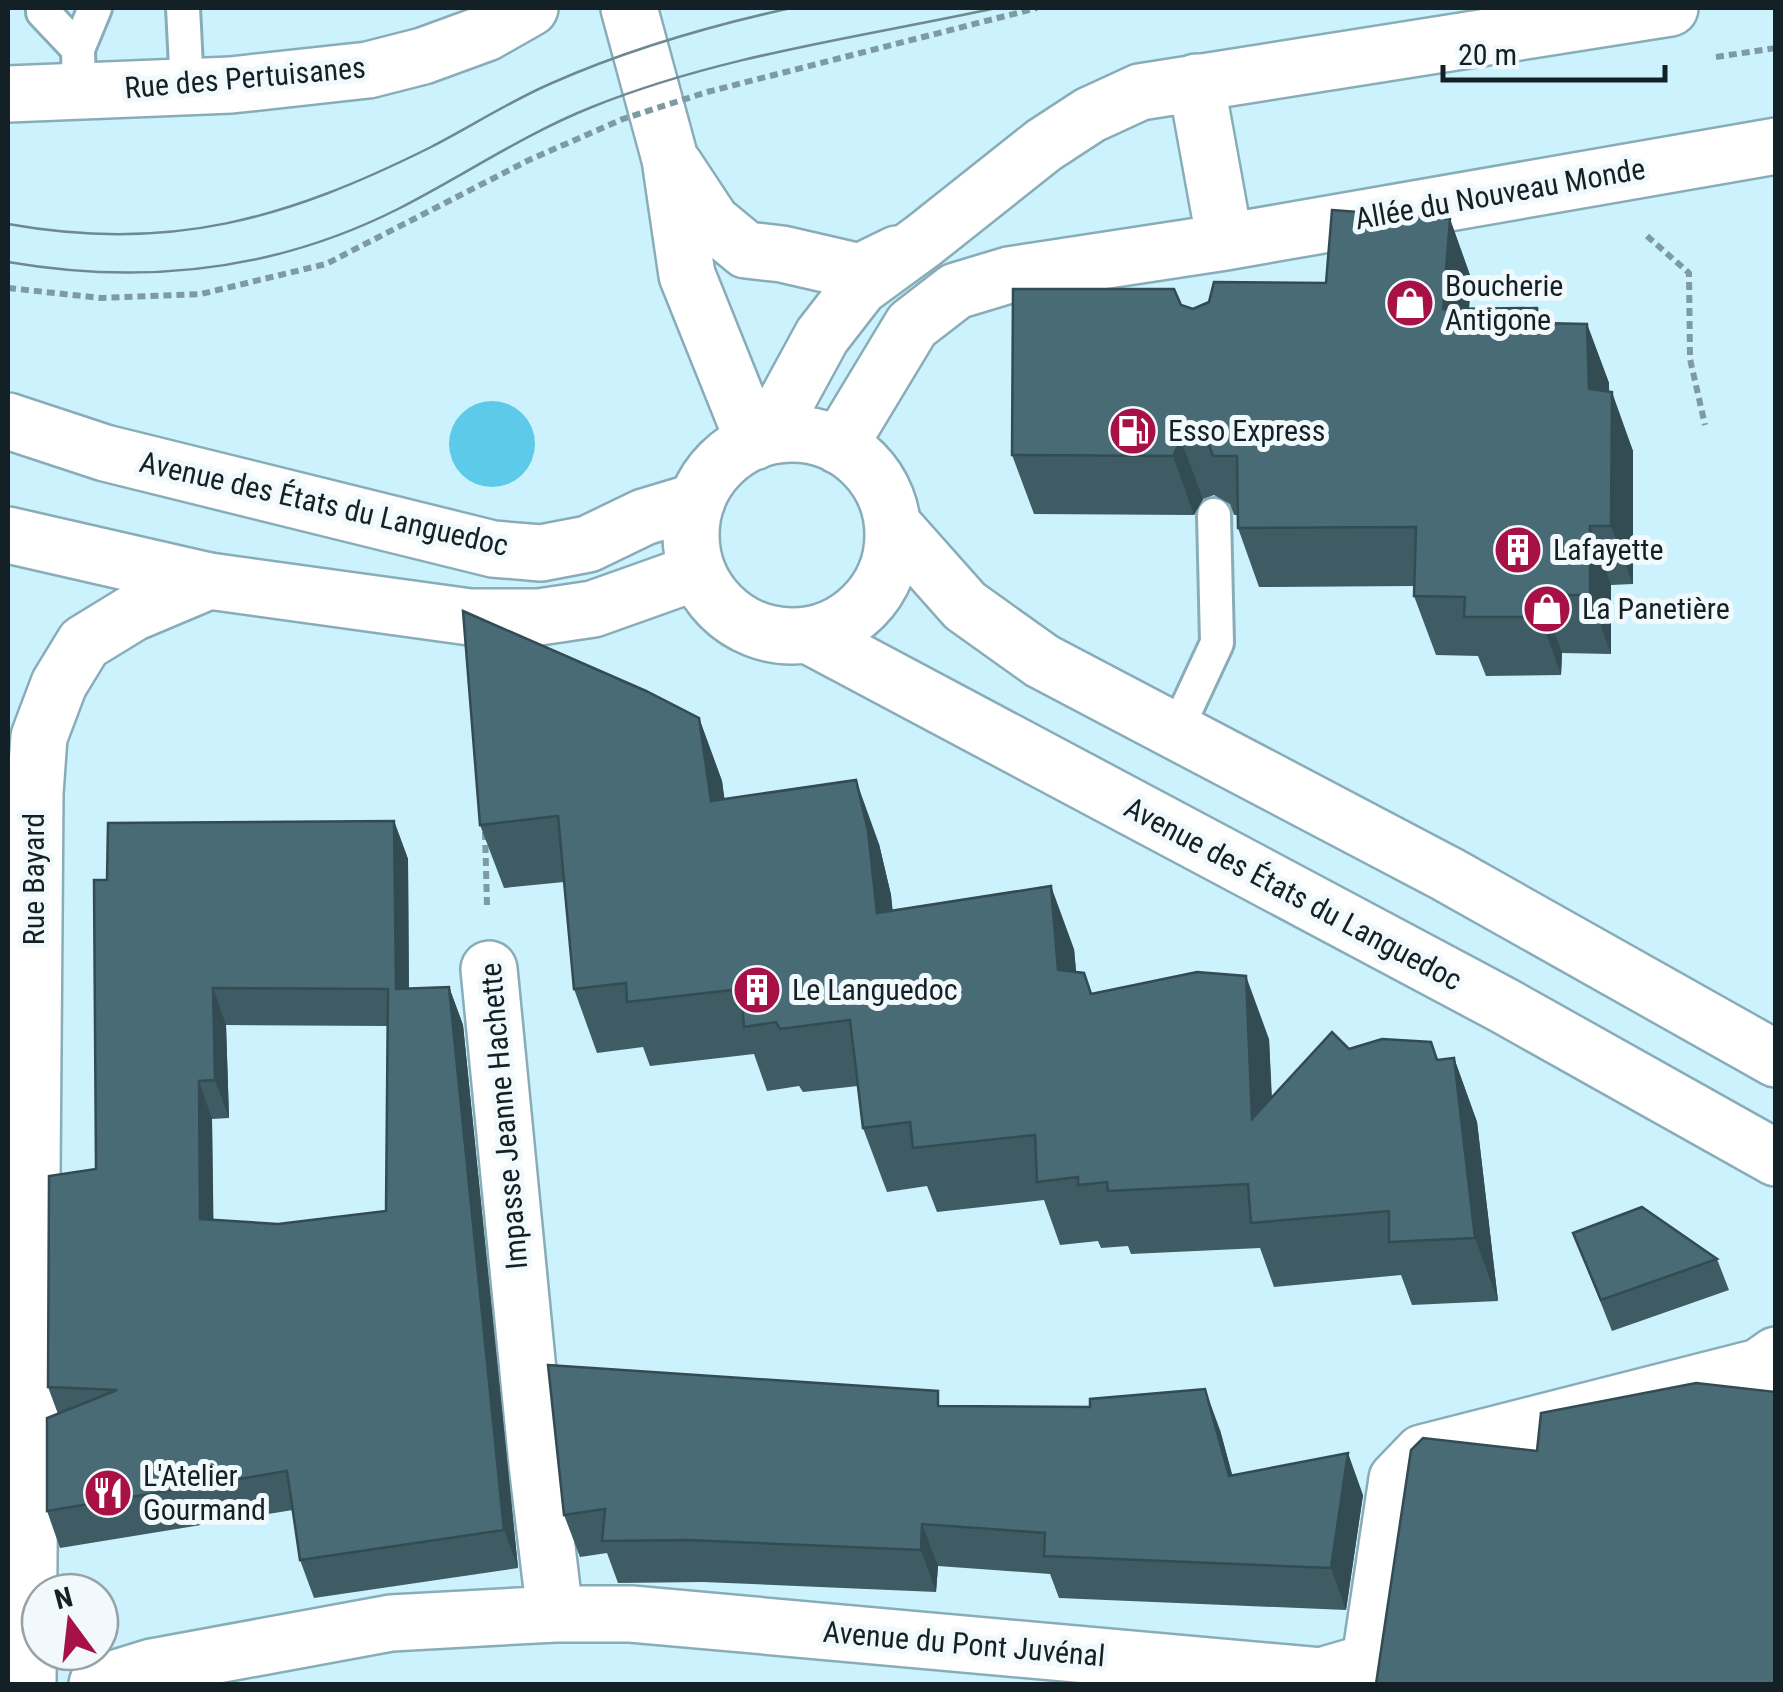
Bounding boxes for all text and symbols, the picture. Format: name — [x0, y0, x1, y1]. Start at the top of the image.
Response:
scale bar — [1443, 20, 1666, 82]
text: 20 m — [1458, 37, 1517, 72]
street label: Rue des Pertuisanes — [123, 50, 367, 105]
street label: Allée du Nouveau Monde — [1352, 151, 1648, 236]
place label: Boucherie Antigone — [1445, 268, 1563, 337]
shop icon: Boucherie Antigone — [1384, 277, 1436, 329]
fuel station icon: Esso Express — [1107, 405, 1159, 457]
place label: Esso Express — [1168, 413, 1325, 448]
street label: Avenue des États du Languedoc — [137, 444, 512, 563]
building icon: Lafayette — [1492, 524, 1544, 576]
place label: Lafayette — [1553, 532, 1663, 567]
shop icon: La Panetière — [1521, 583, 1573, 635]
place label: La Panetière — [1582, 591, 1730, 626]
street label: Avenue des États du Languedoc — [1119, 790, 1468, 997]
street label: Rue Bayard — [16, 813, 51, 945]
street label: Impasse Jeanne Hachette — [473, 961, 534, 1271]
building icon: Le Languedoc — [731, 964, 783, 1016]
place label: Le Languedoc — [792, 972, 958, 1007]
place label: L'Atelier Gourmand — [143, 1458, 266, 1527]
restaurant icon: L'Atelier Gourmand — [82, 1467, 134, 1519]
north arrow — [20, 1572, 120, 1672]
text: N — [51, 1580, 76, 1616]
street label: Avenue du Pont Juvénal — [822, 1614, 1106, 1673]

